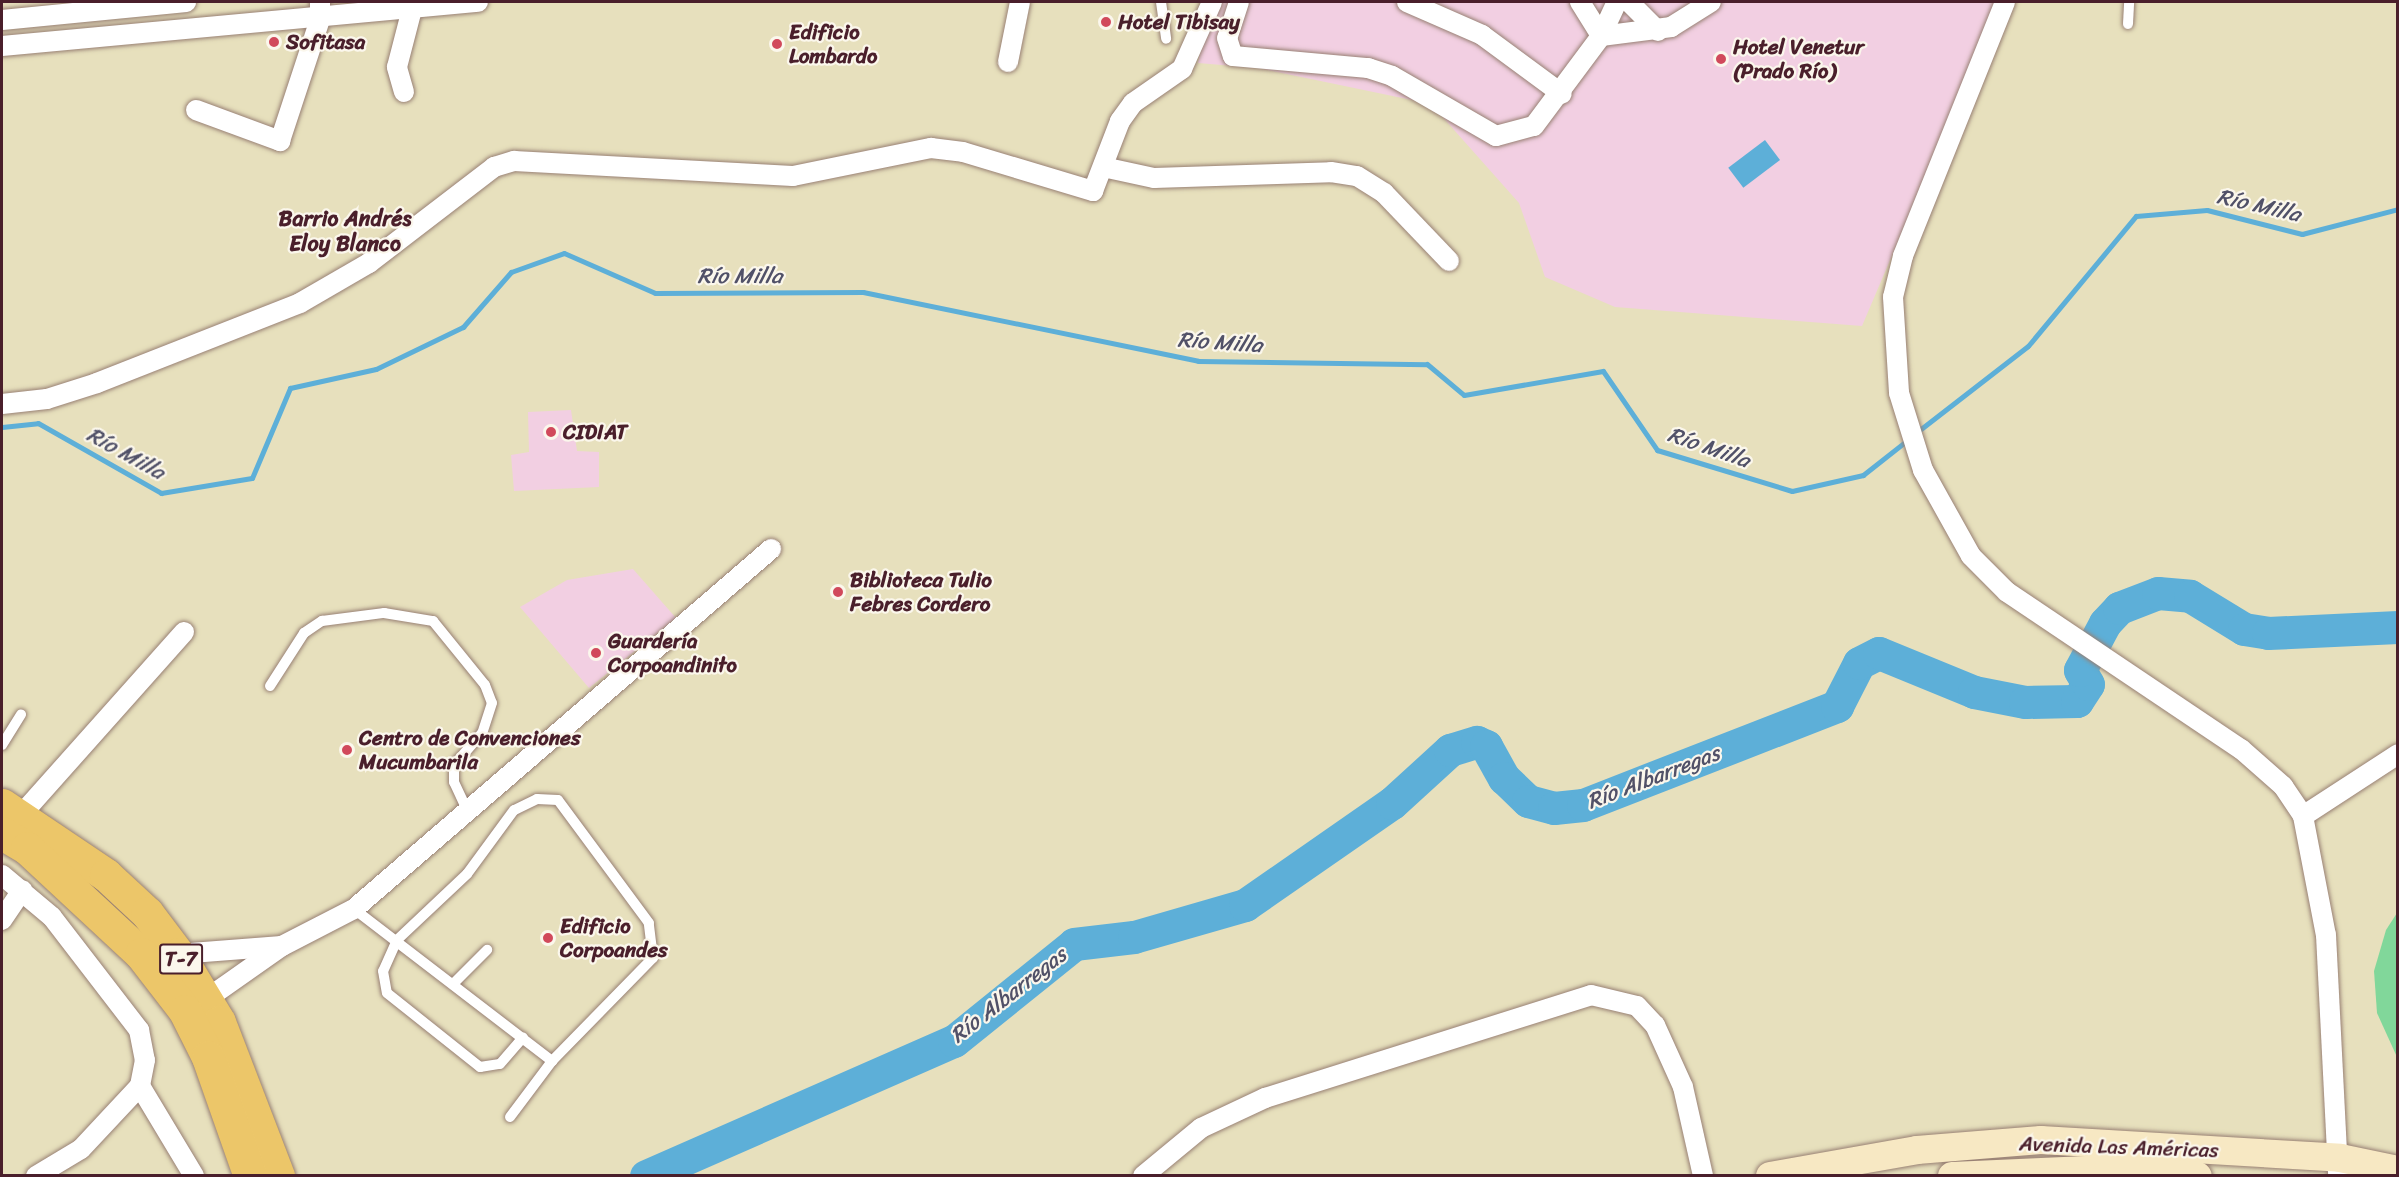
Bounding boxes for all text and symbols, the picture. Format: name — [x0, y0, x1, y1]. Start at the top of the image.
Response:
place label: Hotel Tibisay — [1118, 9, 1241, 35]
marker: Hotel Tibisay — [1099, 15, 1113, 29]
place label: Edificio Lombardo — [789, 19, 877, 69]
place label: Sofitasa — [286, 29, 365, 55]
place label: Hotel Venetur (Prado Río) — [1733, 34, 1863, 84]
marker: Sofitasa — [267, 35, 281, 49]
marker: Edificio Lombardo — [770, 37, 784, 51]
marker: Hotel Venetur (Prado Río) — [1714, 52, 1728, 66]
water label: Río Milla — [2215, 183, 2303, 227]
district label: Barrio Andrés Eloy Blanco — [278, 205, 412, 256]
water label: Río Milla — [698, 263, 782, 289]
water label: Río Milla — [1177, 326, 1263, 358]
place label: CIDIAT — [563, 419, 628, 445]
water label: Río Milla — [83, 421, 169, 485]
water label: Río Milla — [1665, 421, 1753, 473]
marker: CIDIAT — [544, 425, 558, 439]
place label: Biblioteca Tulio Febres Cordero — [850, 567, 992, 617]
marker: Biblioteca Tulio Febres Cordero — [831, 585, 845, 599]
place label: Guardería Corpoandinito — [608, 628, 737, 678]
marker: Guardería Corpoandinito — [589, 646, 603, 660]
place label: Centro de Convenciones Mucumbarila — [359, 725, 580, 775]
water label: Río Albarregas — [1583, 740, 1723, 814]
marker: Centro de Convenciones Mucumbarila — [340, 743, 354, 757]
place label: Edificio Corpoandes — [560, 913, 668, 963]
marker: Edificio Corpoandes — [541, 931, 555, 945]
water label: Río Albarregas — [945, 941, 1071, 1049]
road number: T-7 — [158, 942, 204, 976]
street label: Avenida Las Américas — [2019, 1131, 2219, 1163]

